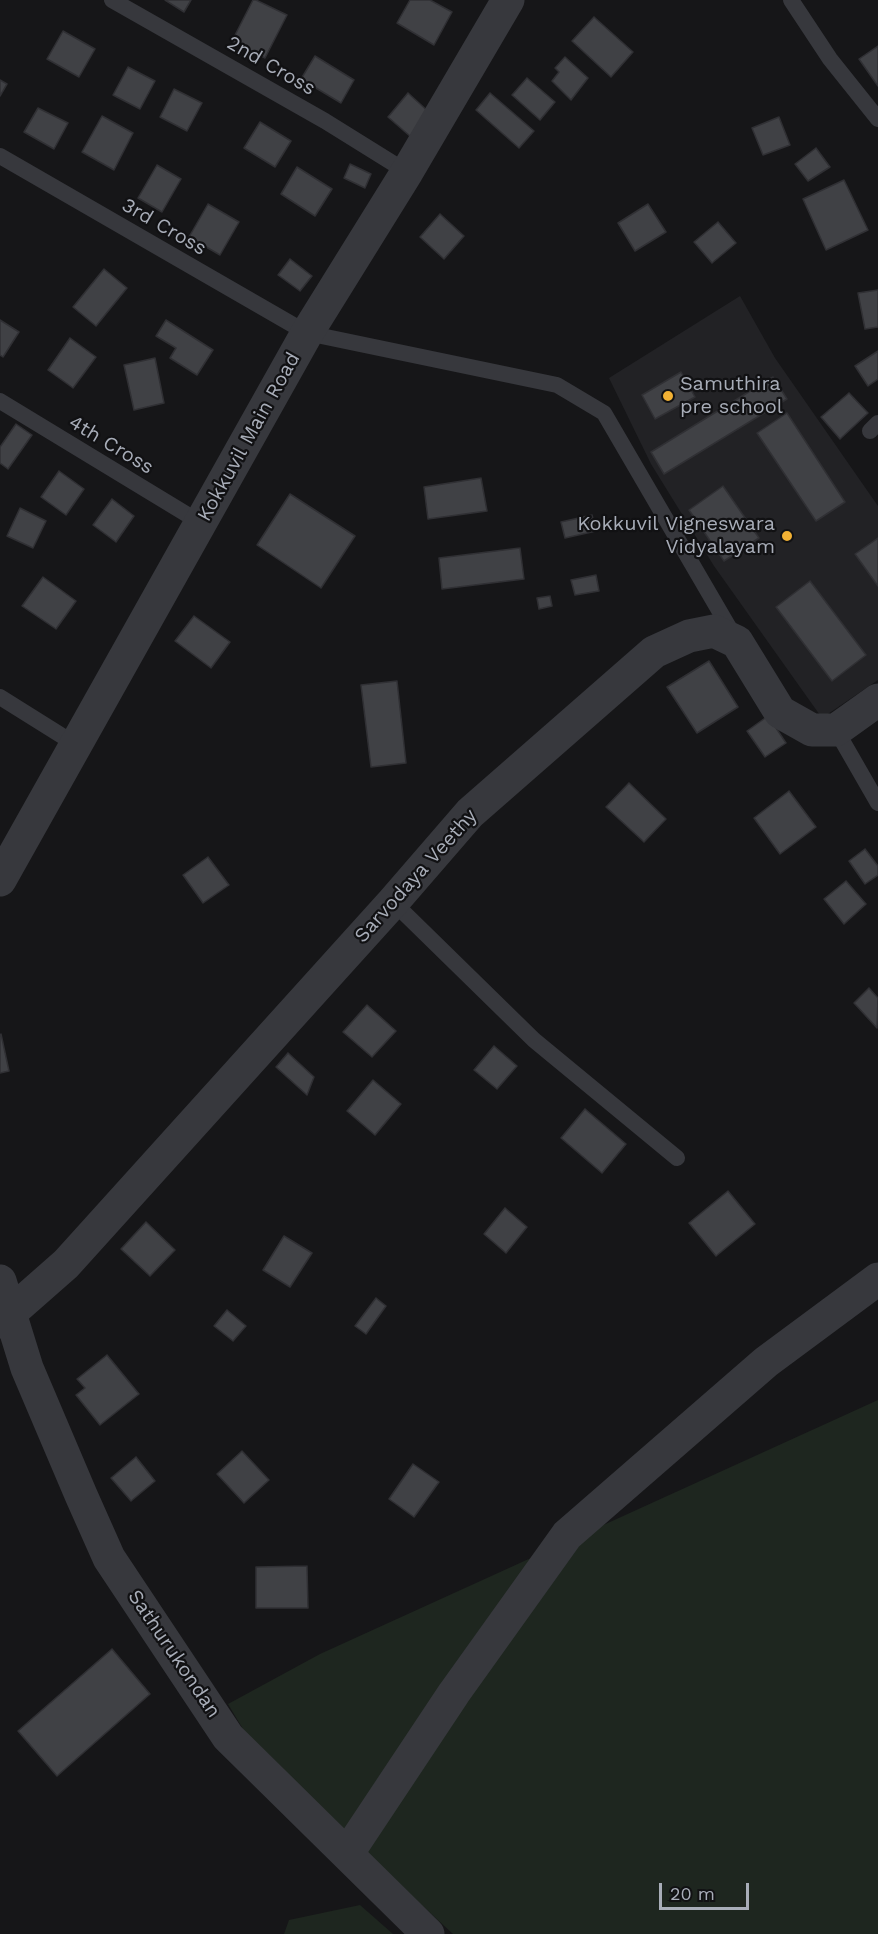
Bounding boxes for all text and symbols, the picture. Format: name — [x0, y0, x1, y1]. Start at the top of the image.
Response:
street label: 2nd Cross — [223, 31, 319, 101]
street label: 3rd Cross — [118, 193, 210, 261]
street label: Kokkuvil Main Road — [193, 348, 305, 526]
place label: Samuthira pre school — [680, 372, 783, 419]
marker: Samuthira pre school — [661, 389, 675, 403]
street label: 4th Cross — [64, 410, 158, 480]
place label: Kokkuvil Vigneswara Vidyalayam — [577, 512, 775, 559]
marker: Kokkuvil Vigneswara Vidyalayam — [780, 529, 794, 543]
street label: Sarvodaya Veethy — [350, 804, 482, 948]
street label: Sathurukondan — [122, 1586, 226, 1722]
scale bar — [662, 1871, 752, 1909]
text: 20 m — [670, 1883, 715, 1904]

